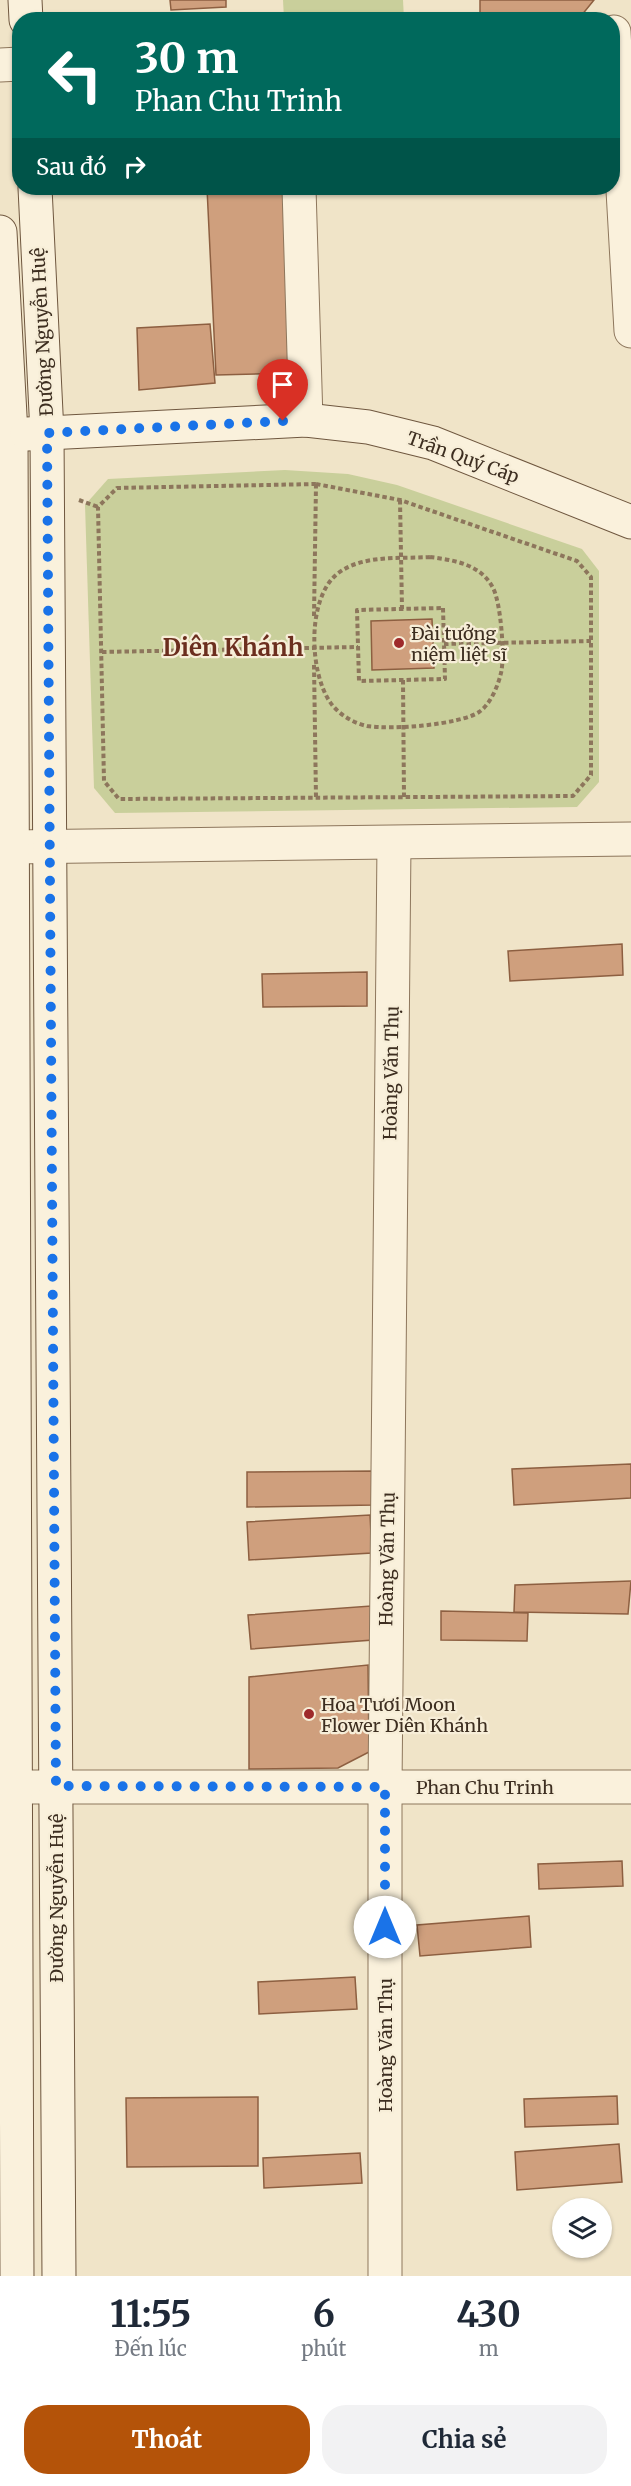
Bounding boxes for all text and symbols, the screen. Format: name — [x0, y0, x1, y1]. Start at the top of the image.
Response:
text: 30 m — [135, 32, 239, 84]
icon: left — [36, 36, 114, 114]
text: Phan Chu Trinh — [135, 84, 342, 118]
icon: right — [118, 150, 151, 183]
text: Sau đó — [36, 153, 106, 181]
street label: Đường Nguyễn Huệ — [26, 247, 58, 417]
pin — [257, 359, 308, 421]
icon: arrive — [266, 368, 299, 401]
street label: Trần Quý Cáp — [404, 426, 522, 488]
place label: Đài tưởng niệm liệt sĩ — [411, 622, 507, 666]
district label: Diên Khánh — [163, 632, 303, 663]
marker: Đài tưởng niệm liệt sĩ — [392, 636, 406, 650]
street label: Hoàng Văn Thụ — [378, 1006, 404, 1140]
street label: Hoàng Văn Thụ — [374, 1492, 400, 1626]
place label: Hoa Tươi Moon Flower Diên Khánh — [321, 1693, 488, 1737]
marker: Hoa Tươi Moon Flower Diên Khánh — [302, 1707, 316, 1721]
street label: Phan Chu Trinh — [416, 1776, 554, 1799]
street label: Đường Nguyễn Huệ — [45, 1814, 68, 1982]
position arrow — [353, 1895, 417, 1959]
street label: Hoàng Văn Thụ — [374, 1978, 397, 2112]
map controls — [552, 2198, 612, 2258]
button: layers — [552, 2198, 612, 2258]
text: 11:55 — [110, 2292, 191, 2337]
text: 6 — [313, 2292, 335, 2337]
text: 430 — [456, 2292, 521, 2337]
text: Đến lúc — [114, 2336, 187, 2361]
text: phút — [301, 2336, 346, 2361]
text: m — [479, 2336, 499, 2361]
button: Thoát — [24, 2405, 310, 2474]
button: Chia sẻ — [322, 2405, 607, 2474]

